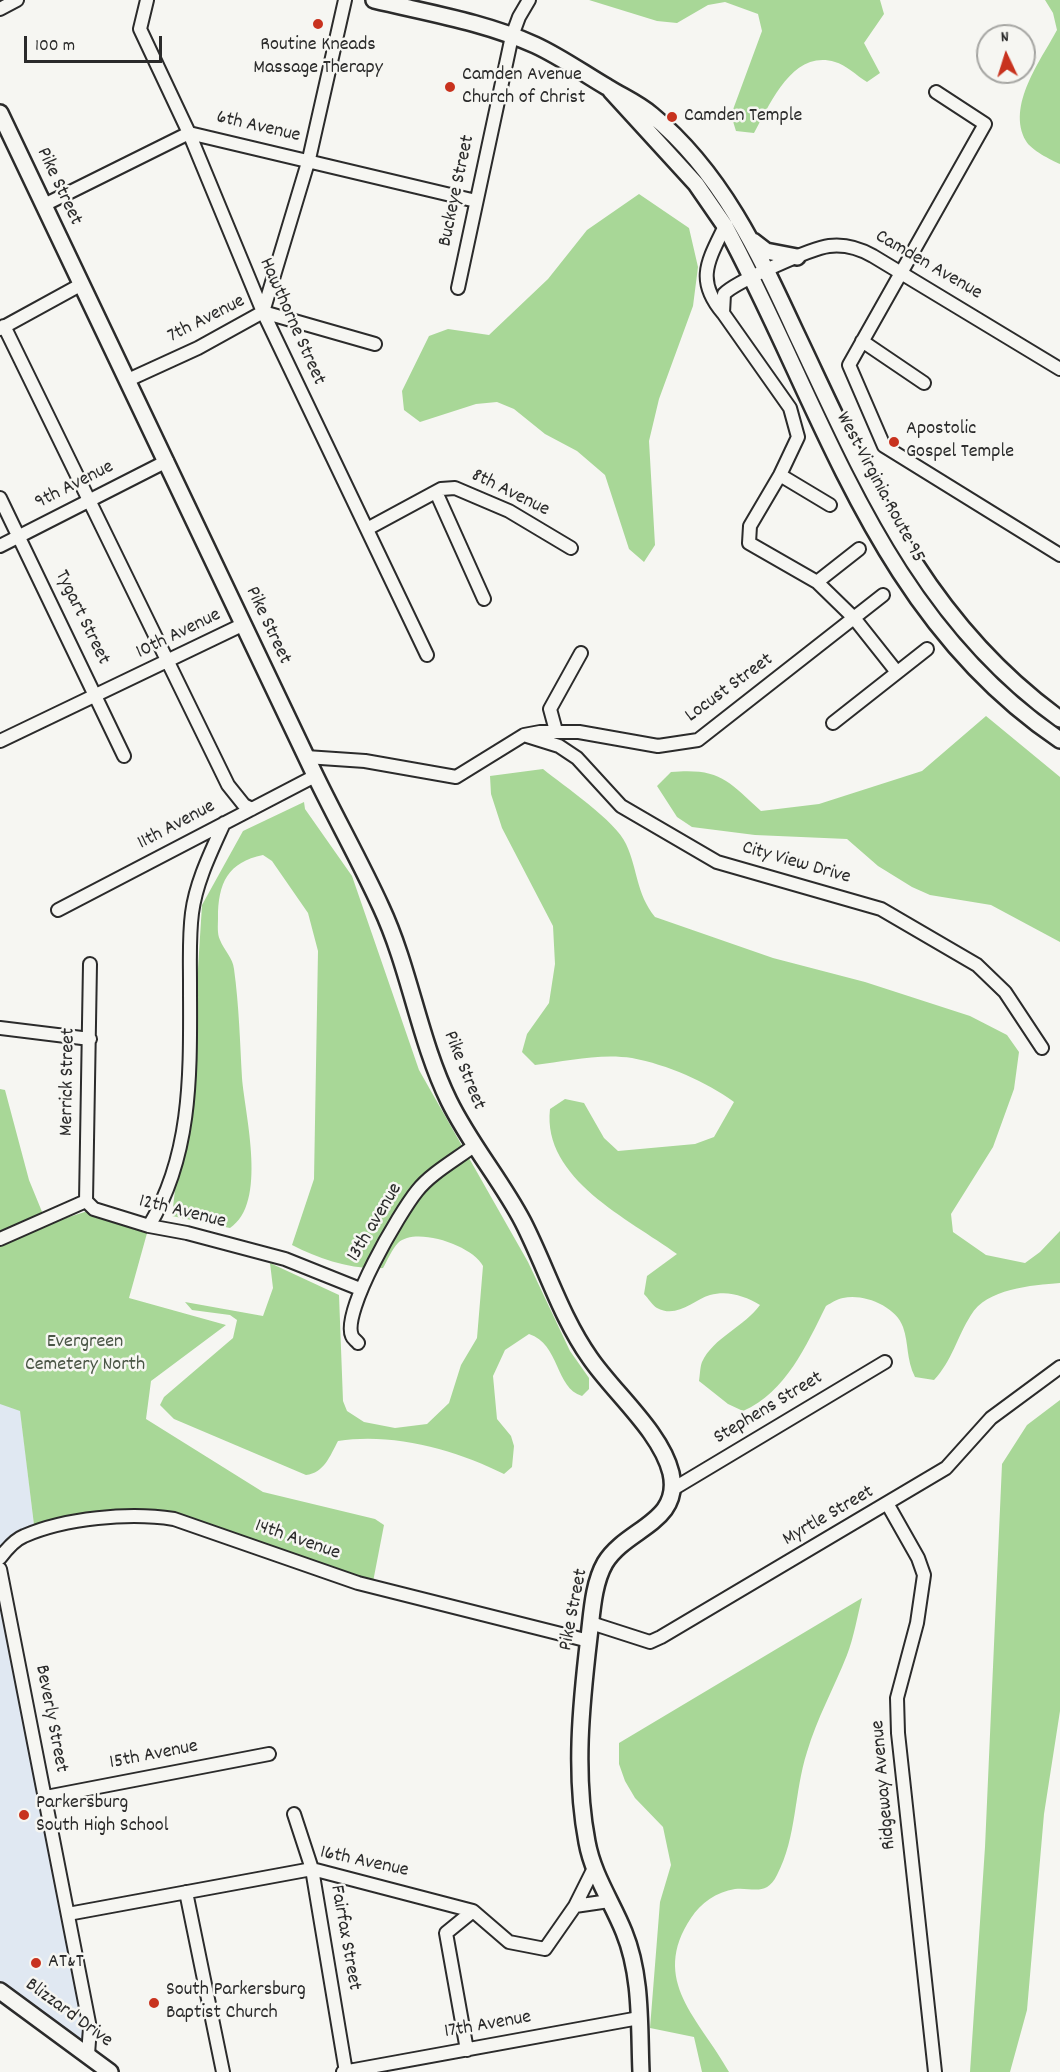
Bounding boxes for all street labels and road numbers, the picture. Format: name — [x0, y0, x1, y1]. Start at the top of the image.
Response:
street label: 6th Avenue — [214, 107, 302, 149]
street label: Buckeye Street — [434, 133, 482, 249]
street label: Pike Street — [30, 144, 86, 230]
street label: Camden Avenue — [870, 226, 986, 306]
street label: Hawthorne Street — [252, 255, 330, 389]
street label: 7th Avenue — [164, 290, 250, 350]
street label: West Virginia Route 95 — [829, 409, 929, 567]
street label: 9th Avenue — [32, 456, 118, 516]
street label: 8th Avenue — [467, 465, 553, 523]
street label: Tygart Street — [48, 567, 114, 669]
street label: Pike Street — [239, 583, 295, 669]
street label: 10th Avenue — [133, 604, 225, 666]
street label: Locust Street — [681, 649, 779, 729]
street label: 11th Avenue — [134, 796, 220, 856]
street label: City View Drive — [739, 837, 853, 891]
street label: Merrick Street — [56, 1028, 82, 1136]
street label: Pike Street — [436, 1028, 490, 1114]
street label: 13th avenue — [343, 1179, 409, 1267]
street label: 12th Avenue — [136, 1191, 228, 1235]
street label: Stephens Street — [710, 1367, 828, 1451]
street label: Myrtle Street — [779, 1481, 879, 1553]
street label: 14th Avenue — [251, 1515, 343, 1567]
street label: Pike Street — [555, 1567, 595, 1653]
street label: Beverly Street — [28, 1663, 72, 1775]
street label: Ridgeway Avenue — [867, 1719, 903, 1851]
street label: 15th Avenue — [108, 1736, 200, 1776]
street label: 16th Avenue — [317, 1842, 411, 1884]
street label: Fairfax Street — [323, 1884, 365, 1992]
street label: Blizzard Drive — [20, 1974, 116, 2054]
street label: 17th Avenue — [443, 2007, 533, 2045]

